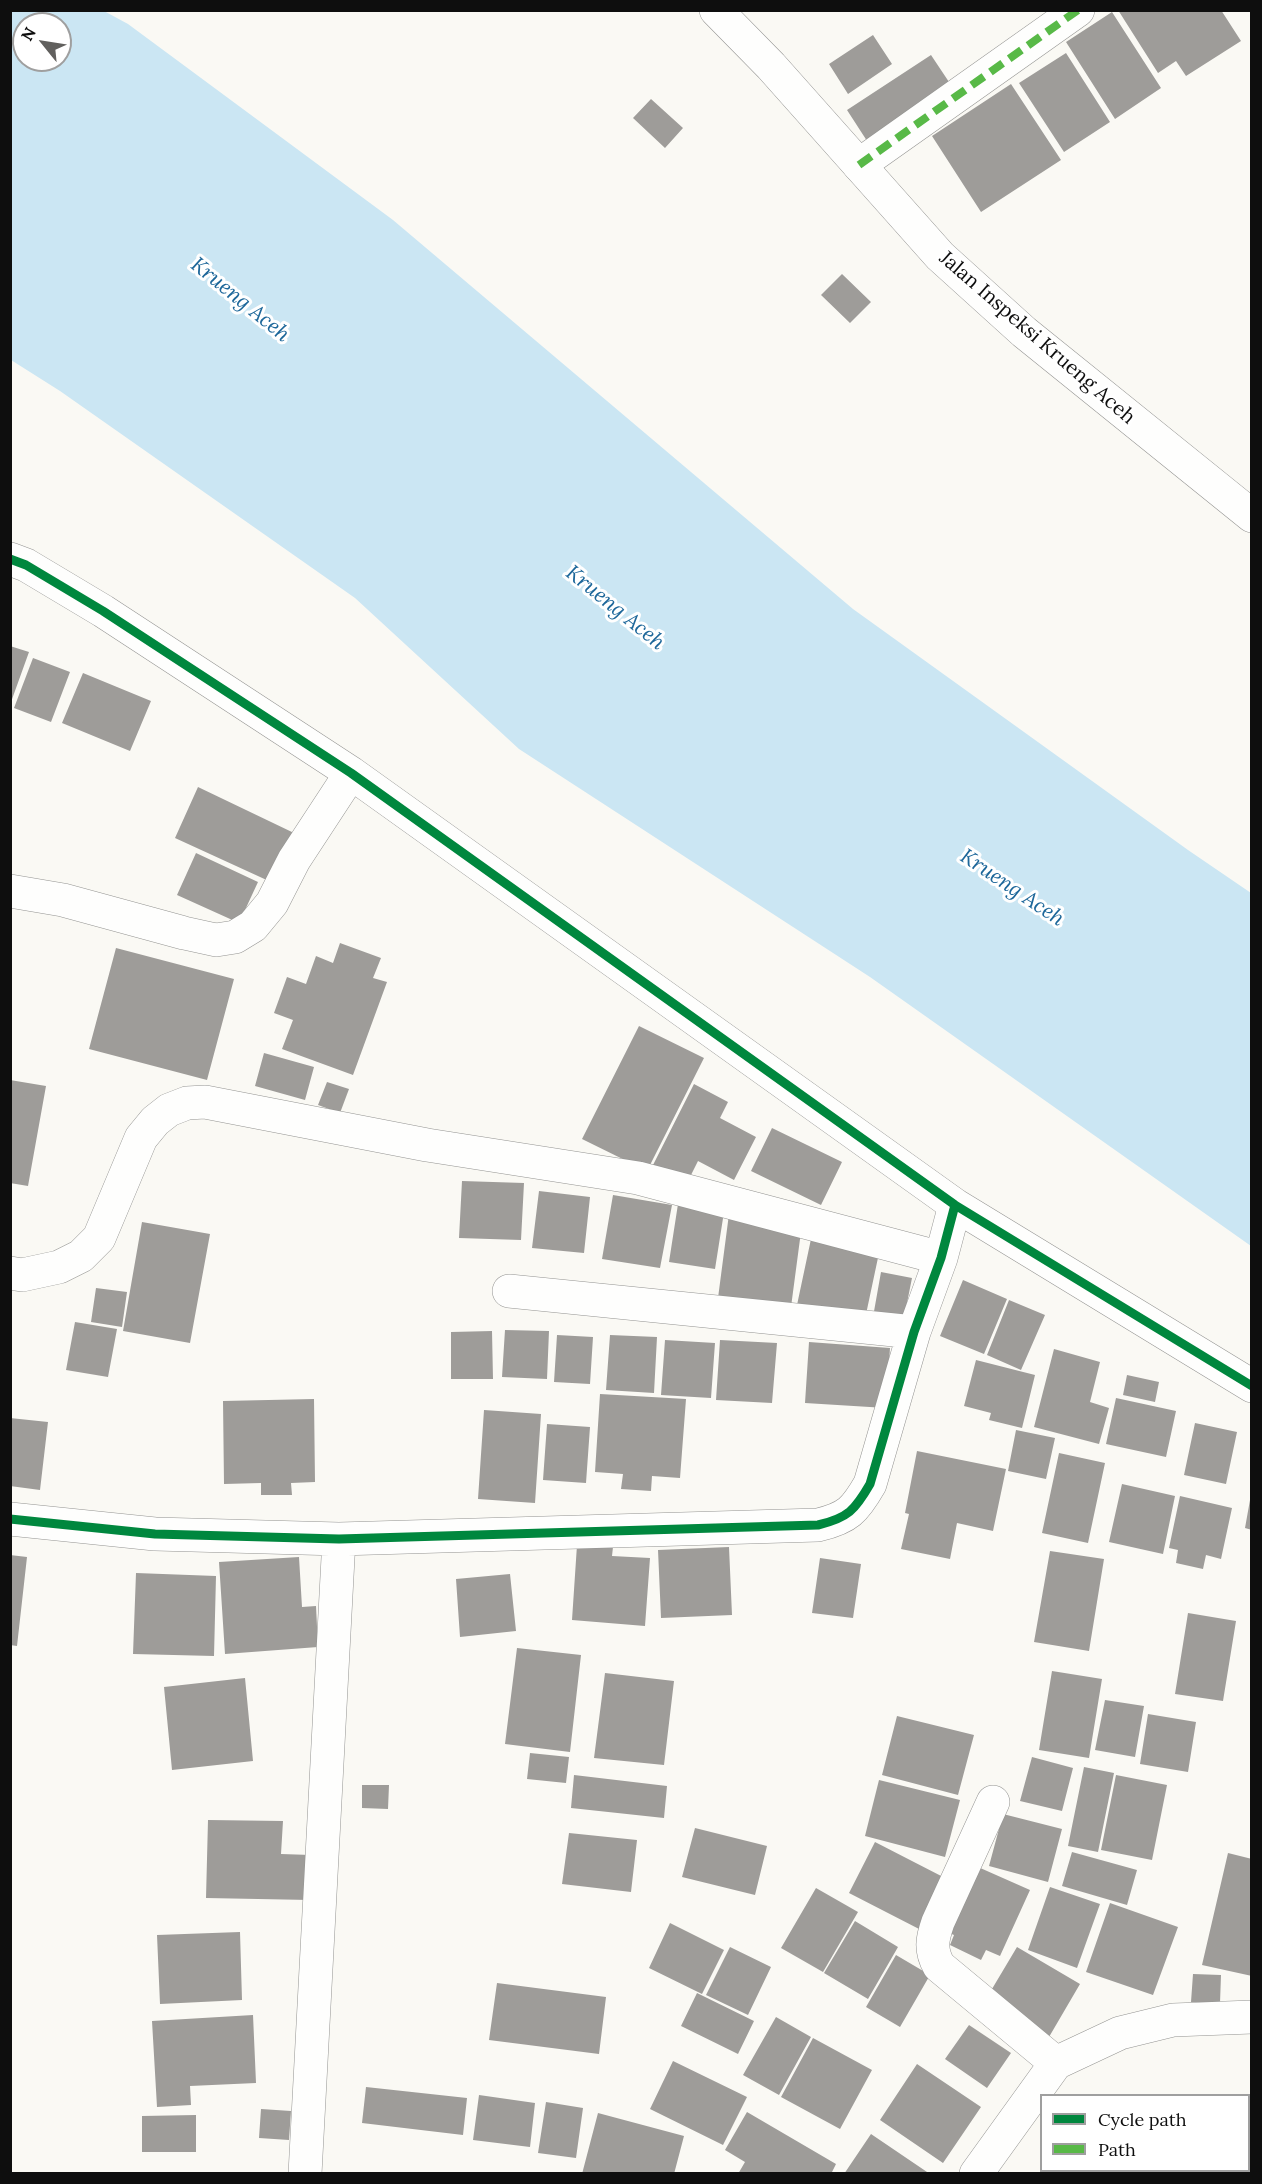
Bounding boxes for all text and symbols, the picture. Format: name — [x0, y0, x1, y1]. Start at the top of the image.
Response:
north arrow — [12, 12, 72, 72]
text: N — [16, 24, 40, 44]
street label: Jalan Inspeksi Krueng Aceh — [934, 246, 1140, 430]
water label: Krueng Aceh — [185, 252, 295, 348]
water label: Krueng Aceh — [560, 560, 670, 656]
water label: Krueng Aceh — [955, 844, 1069, 932]
legend — [1040, 2094, 1250, 2172]
text: Cycle path — [1098, 2108, 1187, 2131]
text: Path — [1098, 2138, 1136, 2161]

